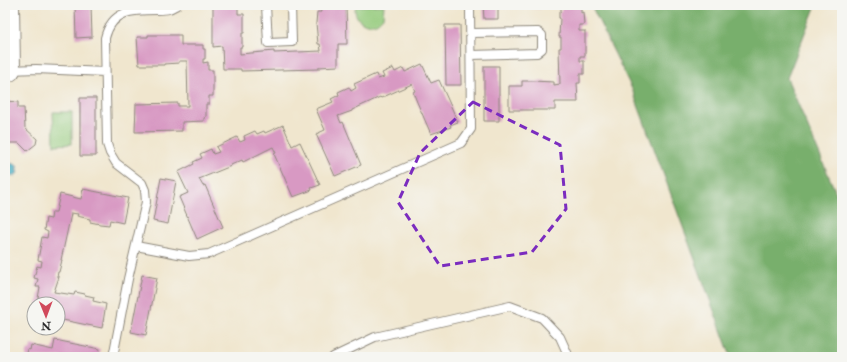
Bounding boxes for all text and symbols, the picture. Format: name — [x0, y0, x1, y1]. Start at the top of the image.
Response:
north arrow — [26, 296, 66, 336]
text: N — [40, 319, 52, 332]

